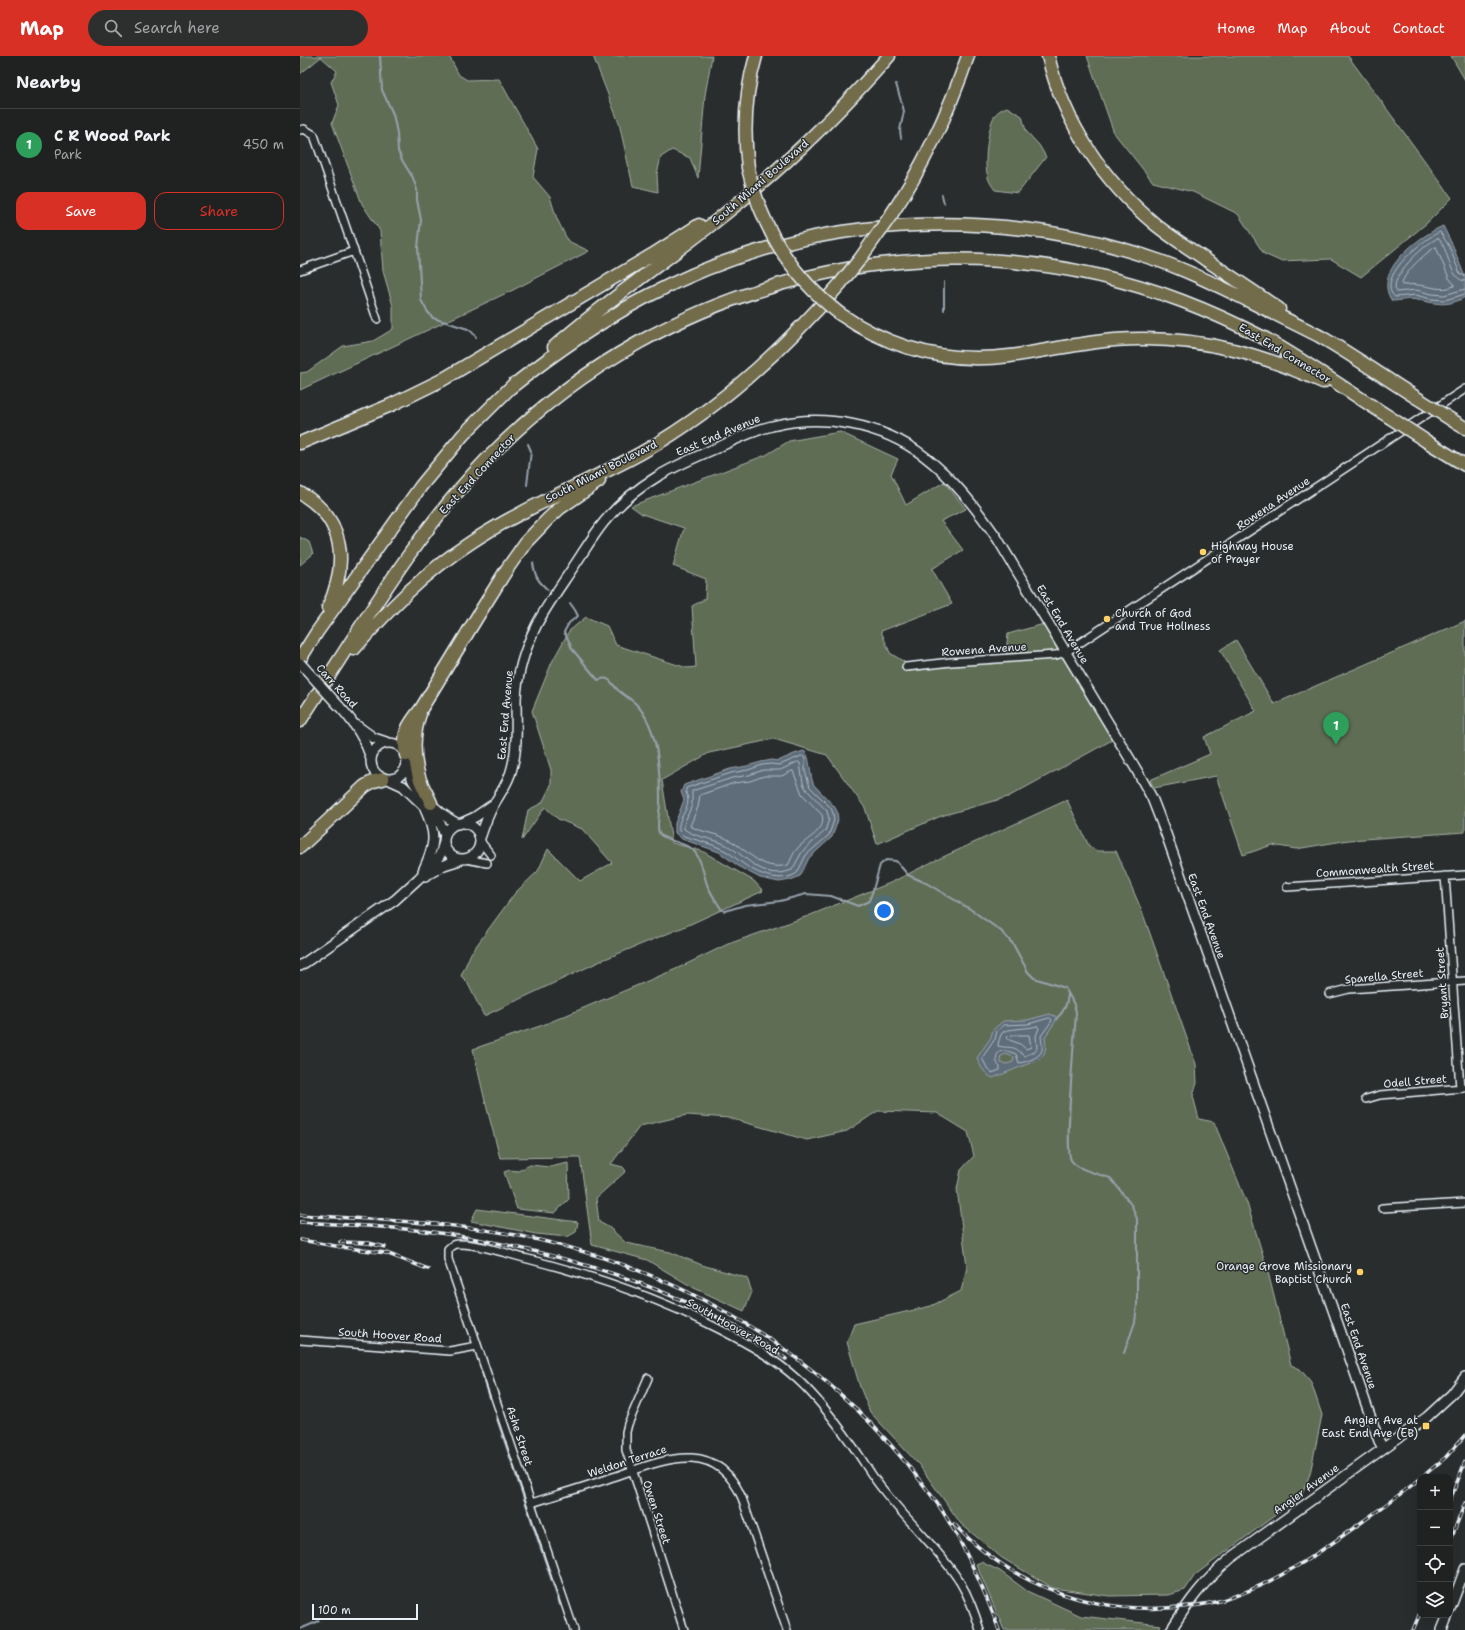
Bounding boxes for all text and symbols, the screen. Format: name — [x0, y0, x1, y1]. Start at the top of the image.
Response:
search box — [88, 10, 368, 46]
text: Map — [20, 16, 64, 41]
icon: search — [102, 17, 124, 39]
text: Search here — [134, 18, 220, 38]
text: Home — [1217, 19, 1256, 37]
text: Map — [1278, 19, 1308, 37]
text: About — [1330, 19, 1371, 37]
text: Contact — [1393, 19, 1445, 37]
text: Nearby — [16, 71, 81, 93]
text: C R Wood Park — [54, 126, 170, 146]
text: 1 — [26, 136, 32, 153]
text: 450 m — [243, 136, 284, 153]
street label: South Miami Boulevard — [709, 136, 812, 229]
text: Park — [54, 146, 82, 163]
button: Save — [16, 192, 146, 230]
button: Share — [154, 192, 284, 230]
street label: East End Connector — [1236, 320, 1334, 387]
street label: East End Avenue — [674, 411, 763, 460]
street label: East End Connector — [436, 431, 519, 518]
street label: South Miami Boulevard — [543, 437, 660, 506]
street label: Rowena Avenue — [1234, 473, 1313, 534]
place label: Highway House of Prayer — [1211, 539, 1294, 567]
marker: Highway House of Prayer — [1198, 547, 1208, 557]
street label: East End Avenue — [1033, 582, 1092, 667]
place label: Church of God and True Holiness — [1115, 606, 1210, 634]
marker: Church of God and True Holiness — [1102, 614, 1112, 624]
street label: Rowena Avenue — [941, 639, 1027, 660]
street label: Carr Road — [313, 661, 361, 712]
street label: East End Avenue — [494, 670, 517, 761]
pin: 1 — [1323, 712, 1349, 745]
street label: Commonwealth Street — [1315, 858, 1435, 881]
street label: East End Avenue — [1184, 871, 1229, 961]
your location — [874, 901, 894, 921]
street label: Bryant Street — [1432, 946, 1452, 1019]
street label: Sparella Street — [1344, 966, 1424, 987]
street label: Odell Street — [1383, 1071, 1448, 1092]
place label: Orange Grove Missionary Baptist Church — [1216, 1259, 1352, 1287]
marker: Orange Grove Missionary Baptist Church — [1355, 1267, 1365, 1277]
street label: South Hoover Road — [684, 1295, 782, 1358]
street label: East End Avenue — [1337, 1301, 1380, 1391]
street label: South Hoover Road — [338, 1324, 442, 1347]
street label: Ashe Street — [503, 1404, 536, 1468]
place label: Angier Ave at East End Ave (EB) — [1321, 1413, 1418, 1441]
marker: Angier Ave at East End Ave (EB) — [1421, 1421, 1431, 1431]
street label: Weldon Terrace — [586, 1442, 669, 1481]
street label: Angier Avenue — [1270, 1460, 1342, 1518]
map controls — [1417, 1474, 1453, 1618]
button: + — [1417, 1474, 1453, 1510]
street label: Owen Street — [639, 1478, 674, 1546]
button: − — [1417, 1510, 1453, 1546]
button: locate — [1417, 1546, 1453, 1582]
button: layers — [1417, 1582, 1453, 1618]
scale bar — [312, 1602, 418, 1621]
text: 100 m — [318, 1603, 351, 1618]

